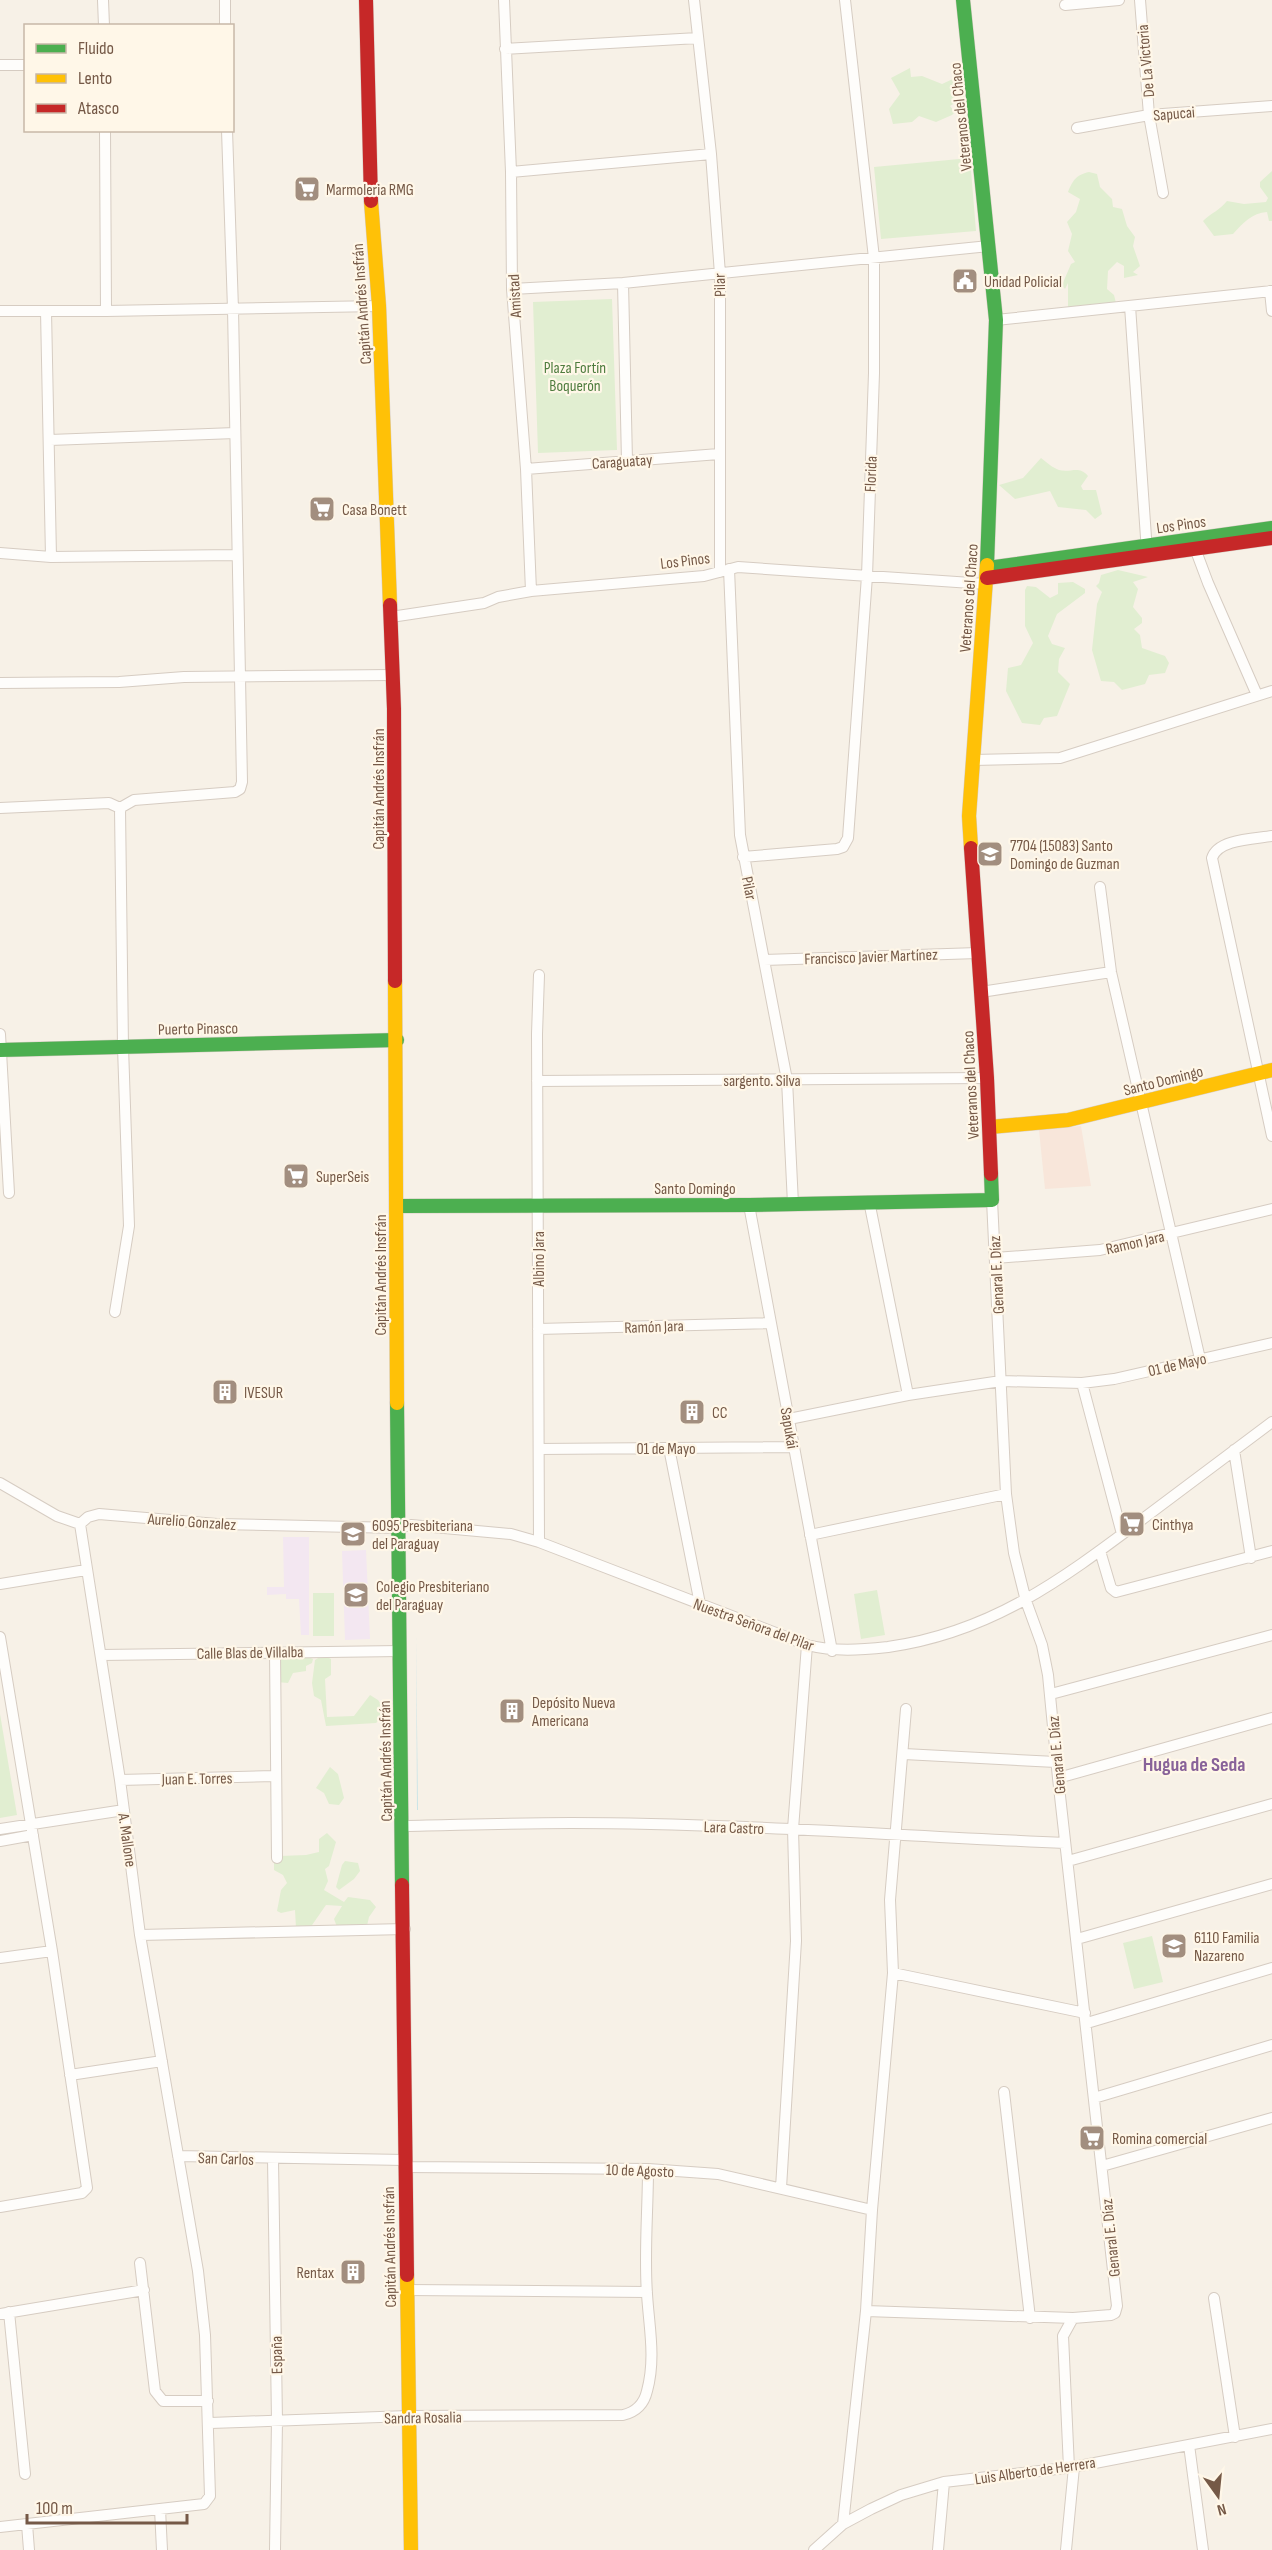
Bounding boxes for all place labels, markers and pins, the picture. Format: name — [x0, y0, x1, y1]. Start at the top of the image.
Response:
supermarket icon: Marmoleria RMG — [292, 174, 322, 204]
place label: Marmoleria RMG — [326, 181, 414, 200]
public building icon: Unidad Policial — [950, 266, 980, 296]
place label: Unidad Policial — [984, 273, 1062, 292]
supermarket icon: Casa Bonett — [307, 494, 337, 524]
place label: Casa Bonett — [342, 501, 407, 520]
place label: 7704 (15083) Santo Domingo de Guzman — [1010, 837, 1120, 874]
school or university icon: 7704 (15083) Santo Domingo de Guzman — [975, 839, 1005, 869]
supermarket icon: SuperSeis — [281, 1161, 311, 1191]
place label: SuperSeis — [316, 1168, 369, 1187]
building icon: IVESUR — [210, 1377, 240, 1407]
place label: IVESUR — [244, 1384, 283, 1403]
building icon: CC — [677, 1397, 707, 1427]
place label: CC — [712, 1404, 728, 1423]
supermarket icon: Cinthya — [1117, 1509, 1147, 1539]
place label: Cinthya — [1152, 1516, 1193, 1535]
place label: 6095 Presbiteriana del Paraguay — [372, 1517, 473, 1554]
school or university icon: 6095 Presbiteriana del Paraguay — [338, 1519, 368, 1549]
place label: Colegio Presbiteriano del Paraguay — [376, 1578, 490, 1615]
school or university icon: Colegio Presbiteriano del Paraguay — [341, 1580, 371, 1610]
place label: Depósito Nueva Americana — [531, 1694, 616, 1731]
building icon: Depósito Nueva Americana — [497, 1696, 527, 1726]
place label: 6110 Familia Nazareno — [1194, 1929, 1260, 1966]
school or university icon: 6110 Familia Nazareno — [1159, 1931, 1189, 1961]
supermarket icon: Romina comercial — [1077, 2123, 1107, 2153]
place label: Romina comercial — [1112, 2130, 1207, 2149]
building icon: Rentax — [338, 2257, 368, 2287]
place label: Rentax — [296, 2264, 334, 2283]

